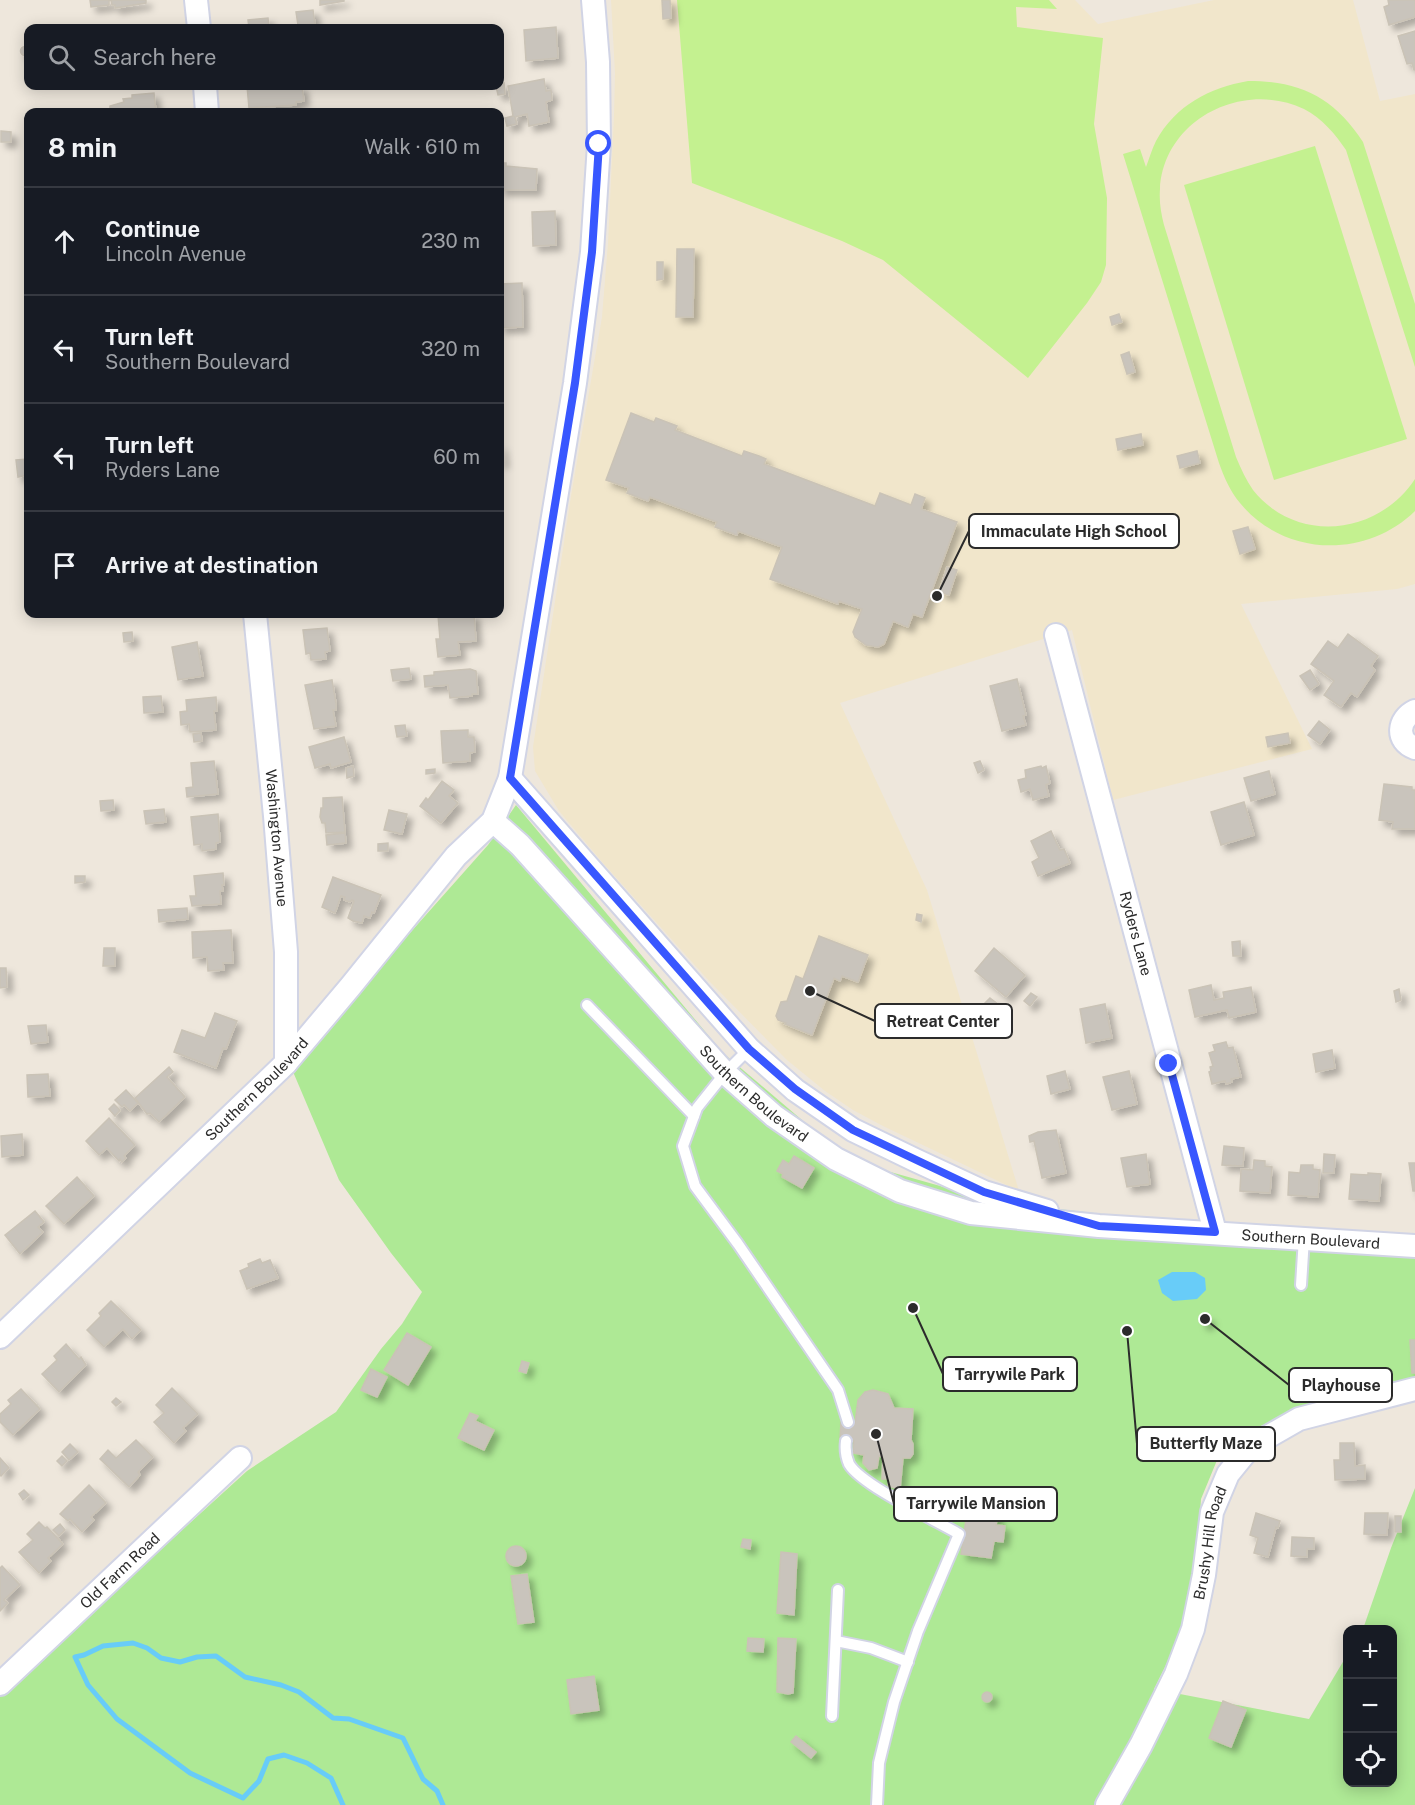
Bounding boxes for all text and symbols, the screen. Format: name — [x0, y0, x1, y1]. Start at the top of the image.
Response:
search box — [24, 24, 504, 90]
icon: search — [45, 41, 78, 74]
text: Search here — [93, 44, 217, 70]
route start — [585, 130, 611, 156]
text: 8 min — [48, 132, 117, 163]
text: Walk · 610 m — [364, 135, 480, 159]
text: Continue — [105, 216, 200, 242]
icon: ahead — [48, 225, 81, 258]
text: 230 m — [421, 229, 480, 253]
text: Lincoln Avenue — [105, 242, 246, 266]
text: Turn left — [105, 324, 194, 350]
icon: left — [48, 333, 81, 366]
text: 320 m — [421, 337, 480, 361]
text: Southern Boulevard — [105, 350, 290, 374]
text: Turn left — [105, 432, 194, 458]
icon: left — [48, 441, 81, 474]
text: 60 m — [433, 445, 480, 469]
text: Ryders Lane — [105, 458, 220, 482]
callout: Immaculate High School — [969, 514, 1179, 548]
text: Immaculate High School — [981, 522, 1167, 541]
icon: arrive — [48, 549, 81, 582]
text: Arrive at destination — [105, 552, 318, 578]
street label: Washington Avenue — [262, 768, 291, 907]
street label: Ryders Lane — [1117, 890, 1155, 977]
callout: Retreat Center — [875, 1004, 1012, 1038]
text: Retreat Center — [886, 1012, 1000, 1031]
street label: Southern Boulevard — [201, 1034, 312, 1144]
street label: Southern Boulevard — [696, 1042, 812, 1145]
route end — [1155, 1050, 1181, 1076]
street label: Southern Boulevard — [1241, 1226, 1380, 1252]
callout: Tarrywile Park — [943, 1357, 1077, 1391]
text: Tarrywile Park — [955, 1365, 1065, 1384]
callout: Playhouse — [1289, 1368, 1392, 1402]
text: Playhouse — [1301, 1376, 1381, 1395]
callout: Butterfly Maze — [1137, 1427, 1275, 1461]
text: Butterfly Maze — [1149, 1434, 1263, 1453]
street label: Brushy Hill Road — [1190, 1484, 1230, 1601]
callout: Tarrywile Mansion — [894, 1487, 1057, 1521]
text: Tarrywile Mansion — [906, 1494, 1046, 1513]
street label: Old Farm Road — [77, 1529, 163, 1612]
map controls — [1343, 1625, 1397, 1787]
button: + — [1343, 1625, 1397, 1679]
button: − — [1343, 1679, 1397, 1733]
button: locate — [1343, 1733, 1397, 1787]

